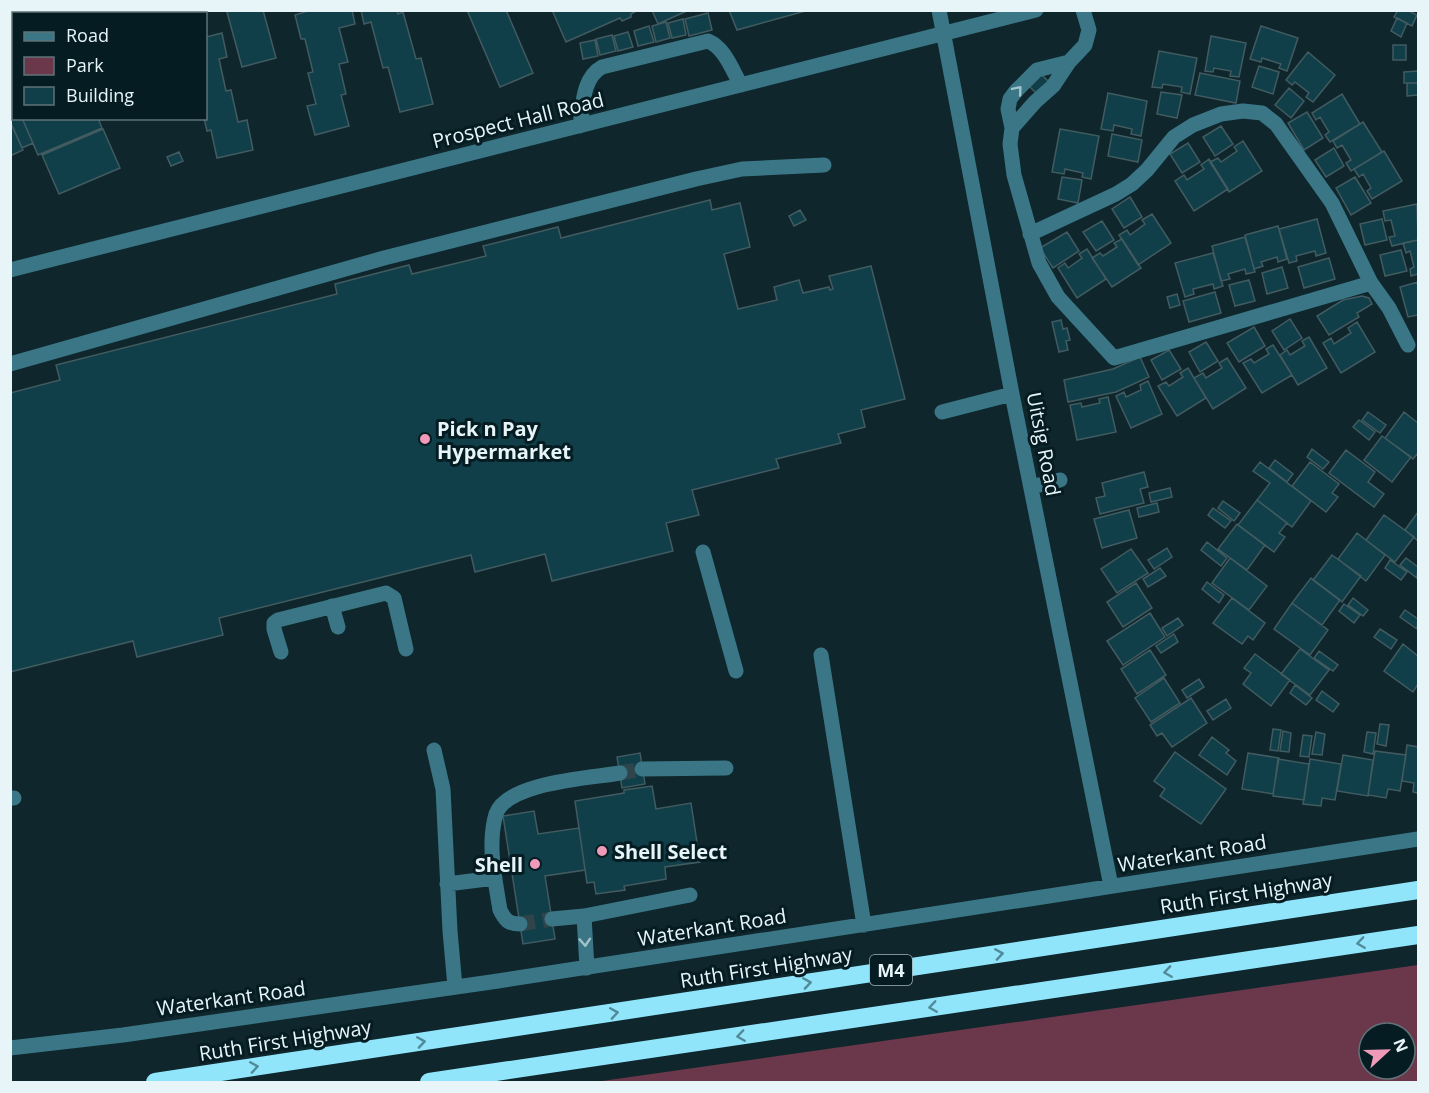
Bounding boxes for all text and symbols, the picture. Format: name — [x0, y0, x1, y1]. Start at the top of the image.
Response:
legend — [12, 12, 207, 120]
text: Road — [66, 23, 109, 47]
text: Park — [66, 53, 104, 77]
text: Building — [66, 83, 134, 107]
street label: Prospect Hall Road — [429, 86, 607, 154]
one-way arrow — [1011, 86, 1022, 97]
street label: Uitsig Road — [1021, 390, 1067, 498]
place label: Pick n Pay Hypermarket — [437, 415, 571, 465]
marker: Pick n Pay Hypermarket — [418, 432, 432, 446]
street label: Waterkant Road — [1116, 828, 1268, 878]
place label: Shell Select — [614, 838, 727, 865]
marker: Shell Select — [595, 844, 609, 858]
place label: Shell — [475, 851, 523, 878]
marker: Shell — [528, 857, 542, 871]
street label: Ruth First Highway — [1158, 866, 1335, 920]
street label: Waterkant Road — [636, 902, 788, 952]
one-way arrow — [579, 937, 592, 946]
one-way arrow — [1356, 937, 1365, 949]
street label: Ruth First Highway — [678, 940, 855, 994]
one-way arrow — [995, 948, 1004, 960]
road number: M4 — [870, 955, 912, 985]
one-way arrow — [1163, 966, 1172, 978]
street label: Waterkant Road — [155, 974, 307, 1022]
one-way arrow — [802, 978, 811, 990]
one-way arrow — [929, 1000, 939, 1013]
one-way arrow — [609, 1007, 619, 1019]
street label: Ruth First Highway — [197, 1013, 374, 1067]
north arrow — [1357, 1021, 1417, 1081]
one-way arrow — [736, 1029, 745, 1041]
text: N — [1388, 1035, 1414, 1056]
one-way arrow — [416, 1036, 426, 1049]
one-way arrow — [250, 1062, 259, 1074]

